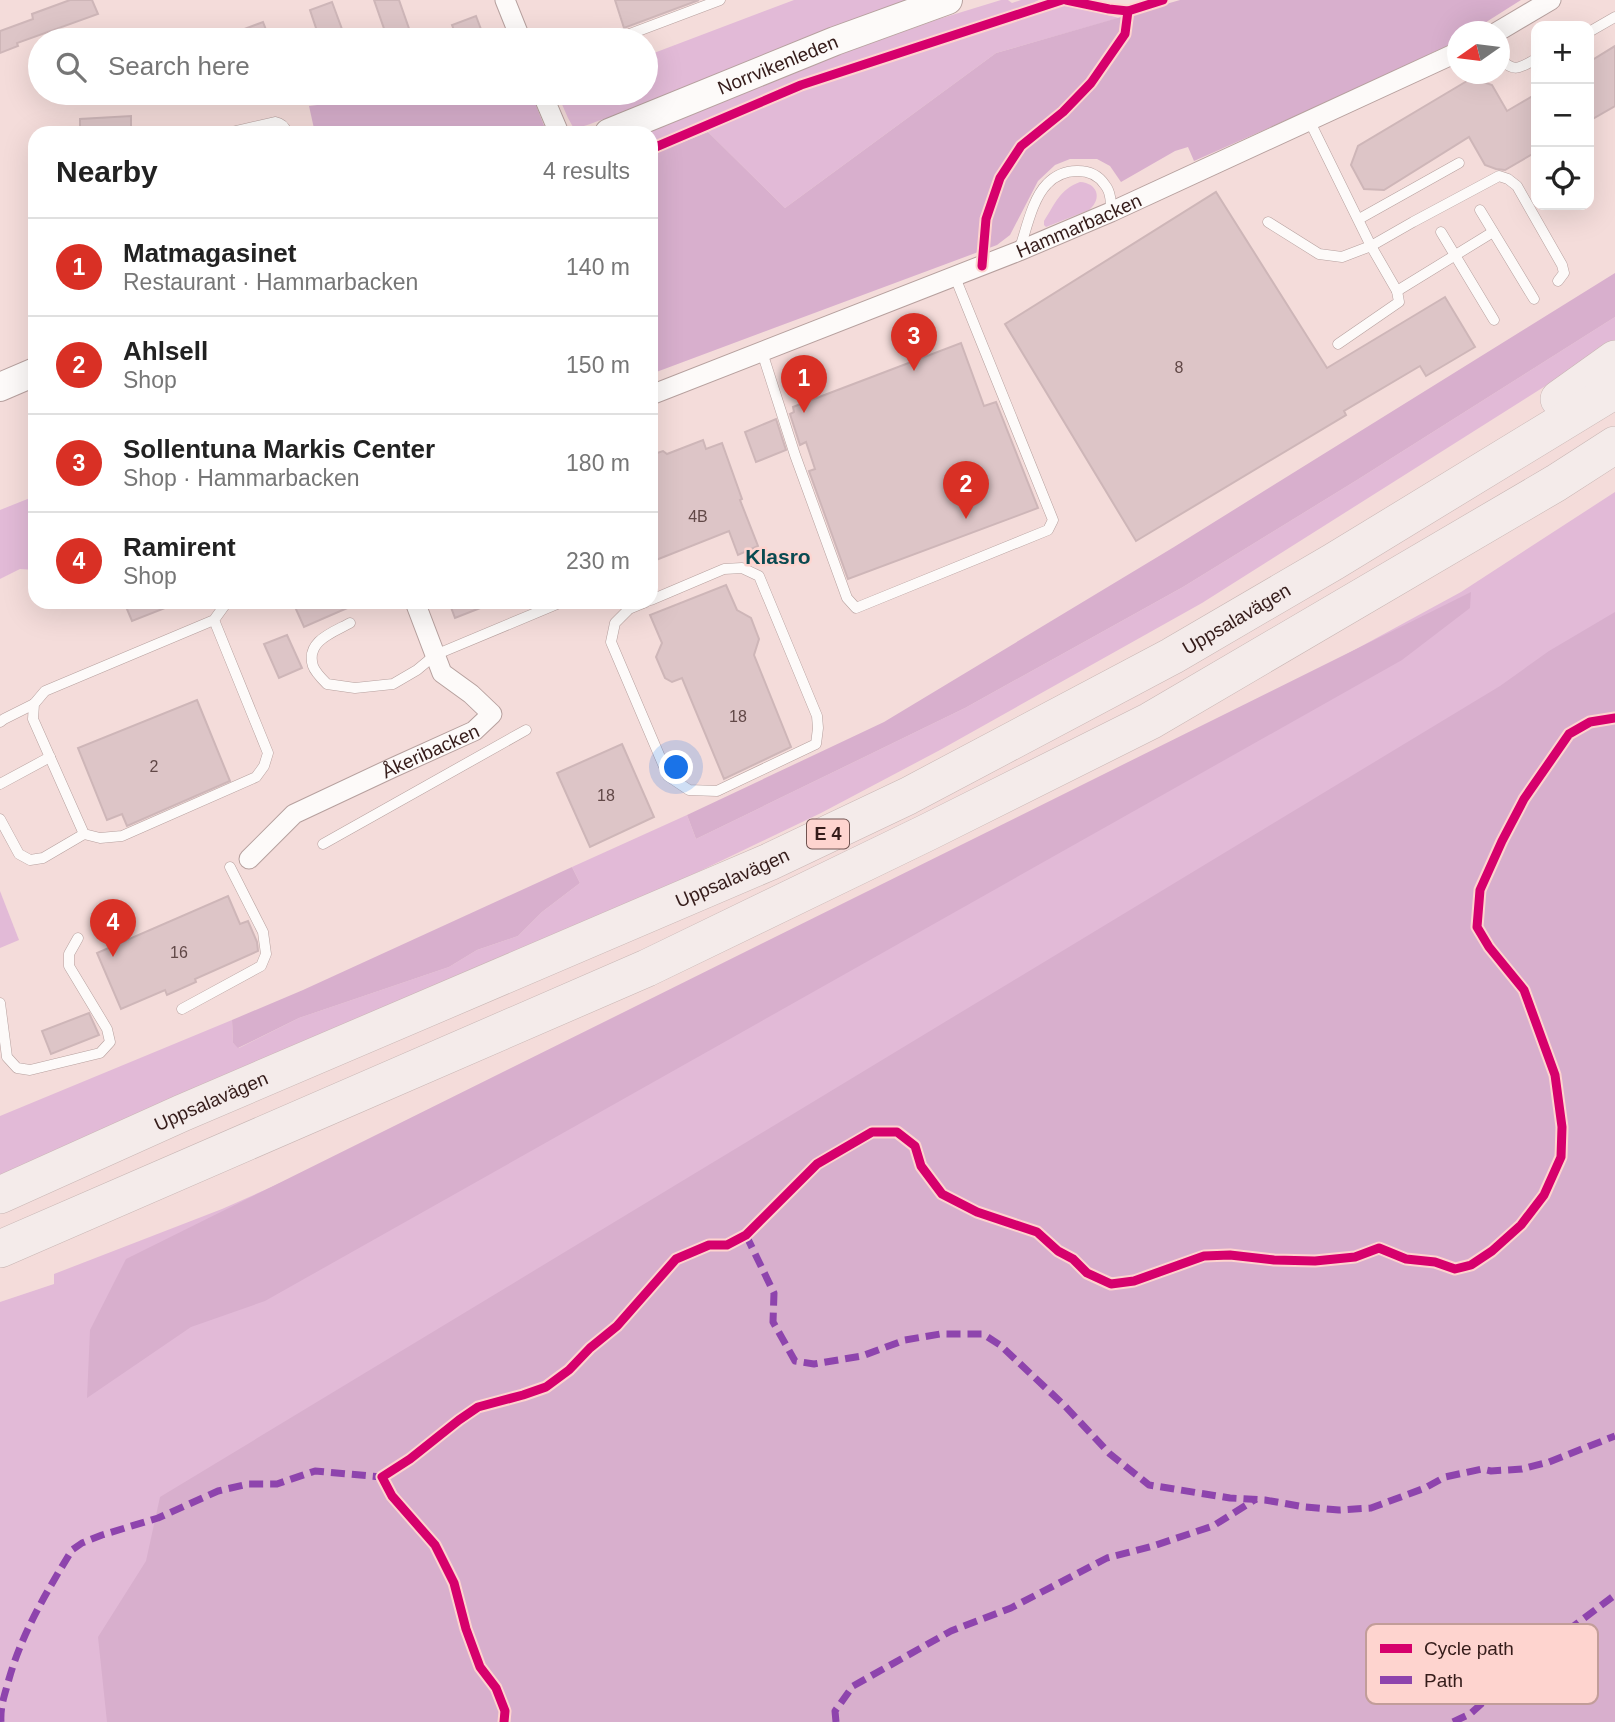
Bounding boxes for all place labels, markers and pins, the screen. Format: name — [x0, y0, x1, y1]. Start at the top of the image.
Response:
pin: 3 — [891, 313, 937, 371]
pin: 1 — [781, 355, 827, 413]
pin: 2 — [943, 461, 989, 519]
pin: 4 — [90, 899, 136, 957]

